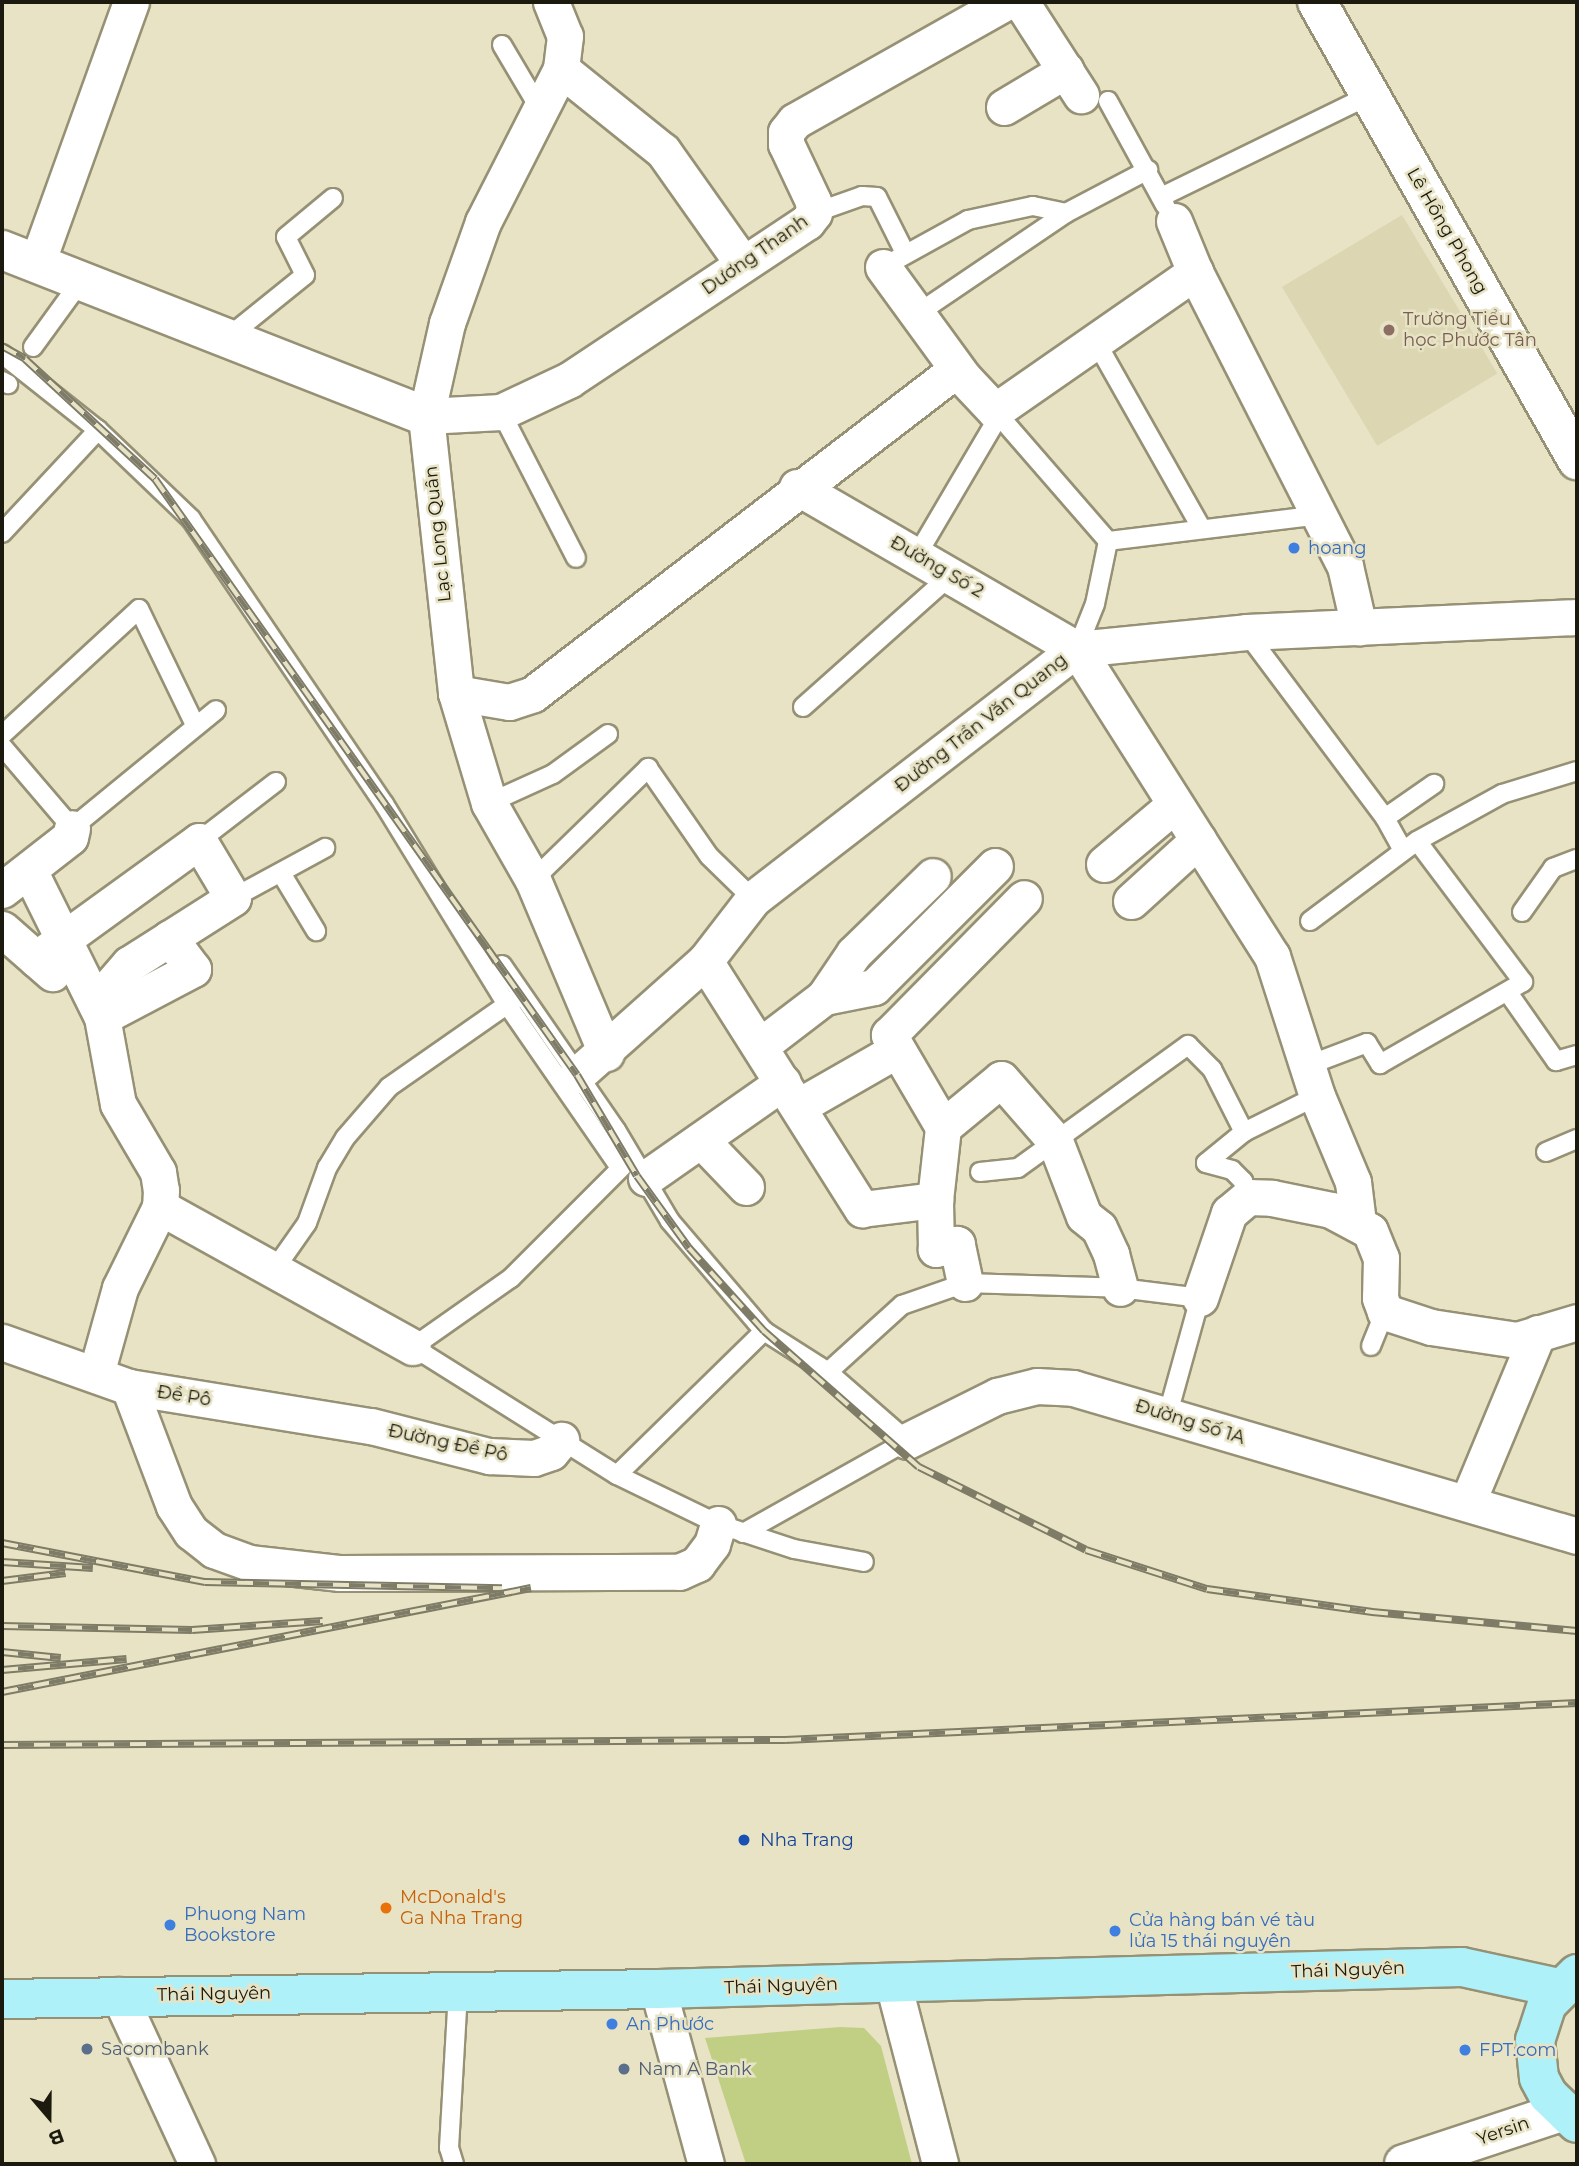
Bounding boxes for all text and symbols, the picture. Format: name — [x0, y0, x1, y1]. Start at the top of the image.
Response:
street label: Lê Hồng Phong — [1402, 164, 1492, 298]
street label: Dương Thanh — [698, 210, 812, 300]
place label: Trường Tiểu học Phước Tân — [1403, 309, 1537, 352]
marker: Trường Tiểu học Phước Tân — [1381, 322, 1397, 338]
street label: Lạc Long Quân — [420, 465, 456, 603]
street label: Đường Số 2 — [886, 531, 988, 603]
place label: hoang — [1308, 537, 1367, 559]
marker: hoang — [1286, 540, 1302, 556]
street label: Đường Trần Văn Quang — [891, 649, 1071, 797]
street label: Đề Pô — [155, 1381, 213, 1411]
street label: Đường Số 1A — [1132, 1395, 1248, 1449]
street label: Đường Đề Pô — [386, 1420, 510, 1466]
place label: Nha Trang — [760, 1829, 854, 1851]
marker: Nha Trang — [734, 1830, 754, 1850]
place label: McDonald's Ga Nha Trang — [400, 1887, 523, 1930]
marker: McDonald's Ga Nha Trang — [378, 1900, 394, 1916]
place label: Phuong Nam Bookstore — [184, 1904, 306, 1946]
place label: Cửa hàng bán vé tàu lửa 15 thái nguyên — [1129, 1910, 1315, 1952]
marker: Phuong Nam Bookstore — [162, 1917, 178, 1933]
marker: Cửa hàng bán vé tàu lửa 15 thái nguyên — [1107, 1923, 1123, 1939]
street label: Thái Nguyên — [1291, 1957, 1405, 1983]
street label: Thái Nguyên — [724, 1973, 838, 1999]
street label: Thái Nguyên — [157, 1982, 271, 2006]
place label: An Phước — [626, 2013, 714, 2035]
marker: An Phước — [604, 2016, 620, 2032]
place label: Sacombank — [101, 2038, 209, 2060]
place label: FPT.com — [1479, 2039, 1556, 2061]
marker: Sacombank — [79, 2041, 95, 2057]
marker: FPT.com — [1457, 2042, 1473, 2058]
place label: Nam A Bank — [638, 2058, 752, 2080]
marker: Nam A Bank — [616, 2061, 632, 2077]
north arrow — [14, 2082, 84, 2152]
street label: Yersin — [1474, 2112, 1532, 2150]
text: B — [46, 2124, 67, 2150]

